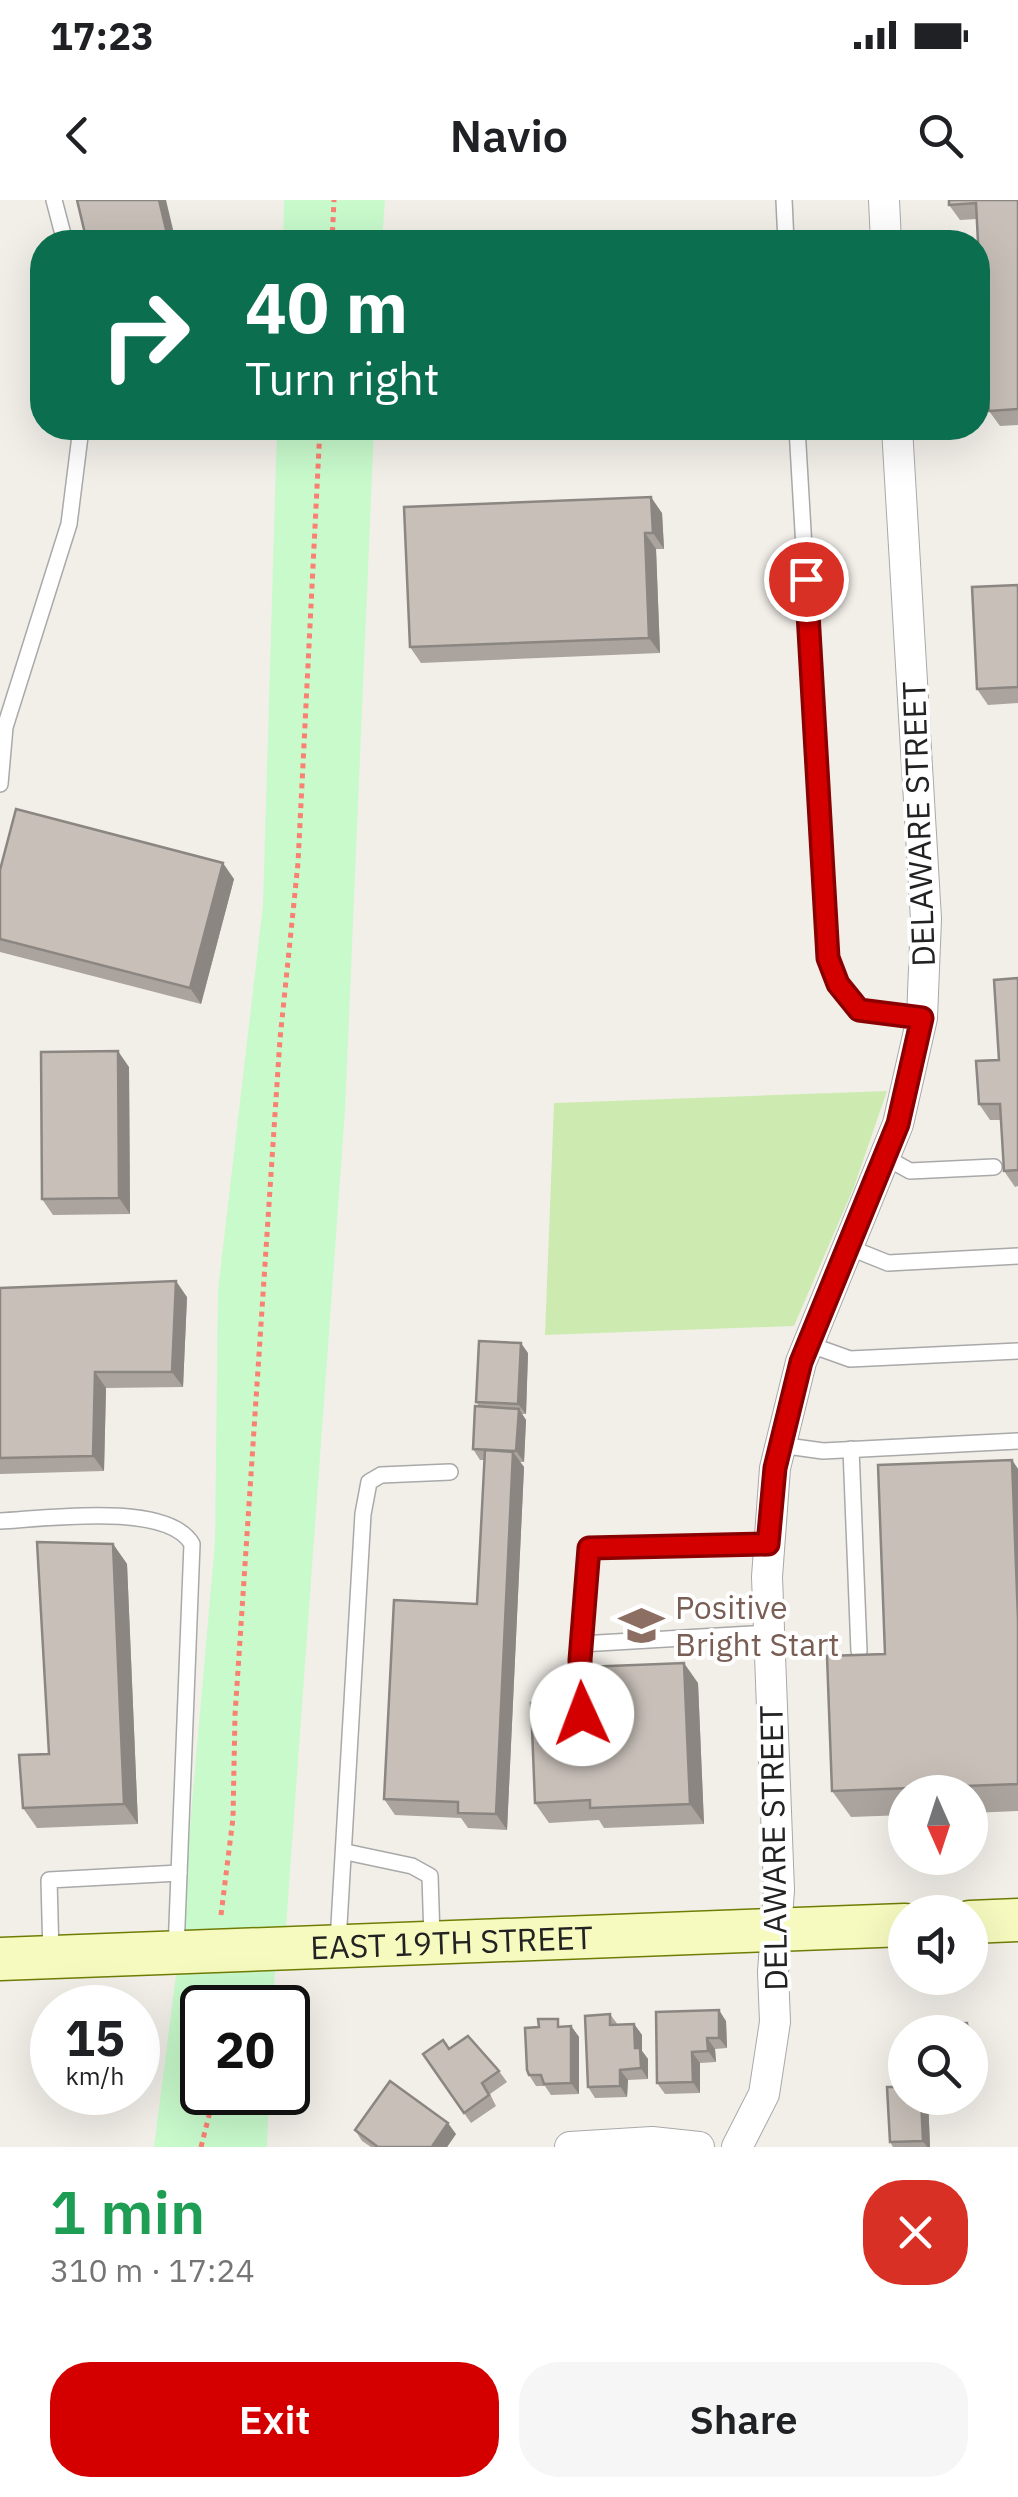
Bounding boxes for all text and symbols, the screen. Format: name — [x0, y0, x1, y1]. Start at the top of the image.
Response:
text: 17:23 — [50, 11, 154, 60]
text: Navio — [450, 106, 568, 164]
icon: back — [50, 108, 105, 163]
icon: search — [913, 108, 968, 163]
text: 40 m — [245, 261, 408, 352]
icon: right — [80, 270, 210, 400]
text: Turn right — [245, 349, 440, 407]
pin — [764, 537, 849, 622]
icon: arrive — [779, 552, 834, 607]
street label: DELAWARE STREET — [892, 681, 944, 967]
place label: Positive Bright Start — [675, 1586, 840, 1665]
school or university icon: Positive Bright Start — [618, 1601, 666, 1649]
position arrow — [530, 1662, 634, 1766]
street label: DELAWARE STREET — [750, 1705, 796, 1991]
north arrow — [888, 1775, 988, 1875]
map controls — [888, 1775, 988, 2115]
button: sound — [888, 1895, 988, 1995]
street label: EAST 19TH STREET — [310, 1916, 594, 1968]
speed limit sign: 20 — [180, 1985, 310, 2115]
text: 15 — [65, 2005, 125, 2070]
button: search — [888, 2015, 988, 2115]
text: km/h — [66, 2059, 124, 2092]
text: 1 min — [50, 2172, 205, 2251]
button: close — [863, 2180, 968, 2285]
text: 310 m · 17:24 — [50, 2249, 255, 2291]
button: Exit — [50, 2362, 499, 2477]
button: Share — [519, 2362, 968, 2477]

